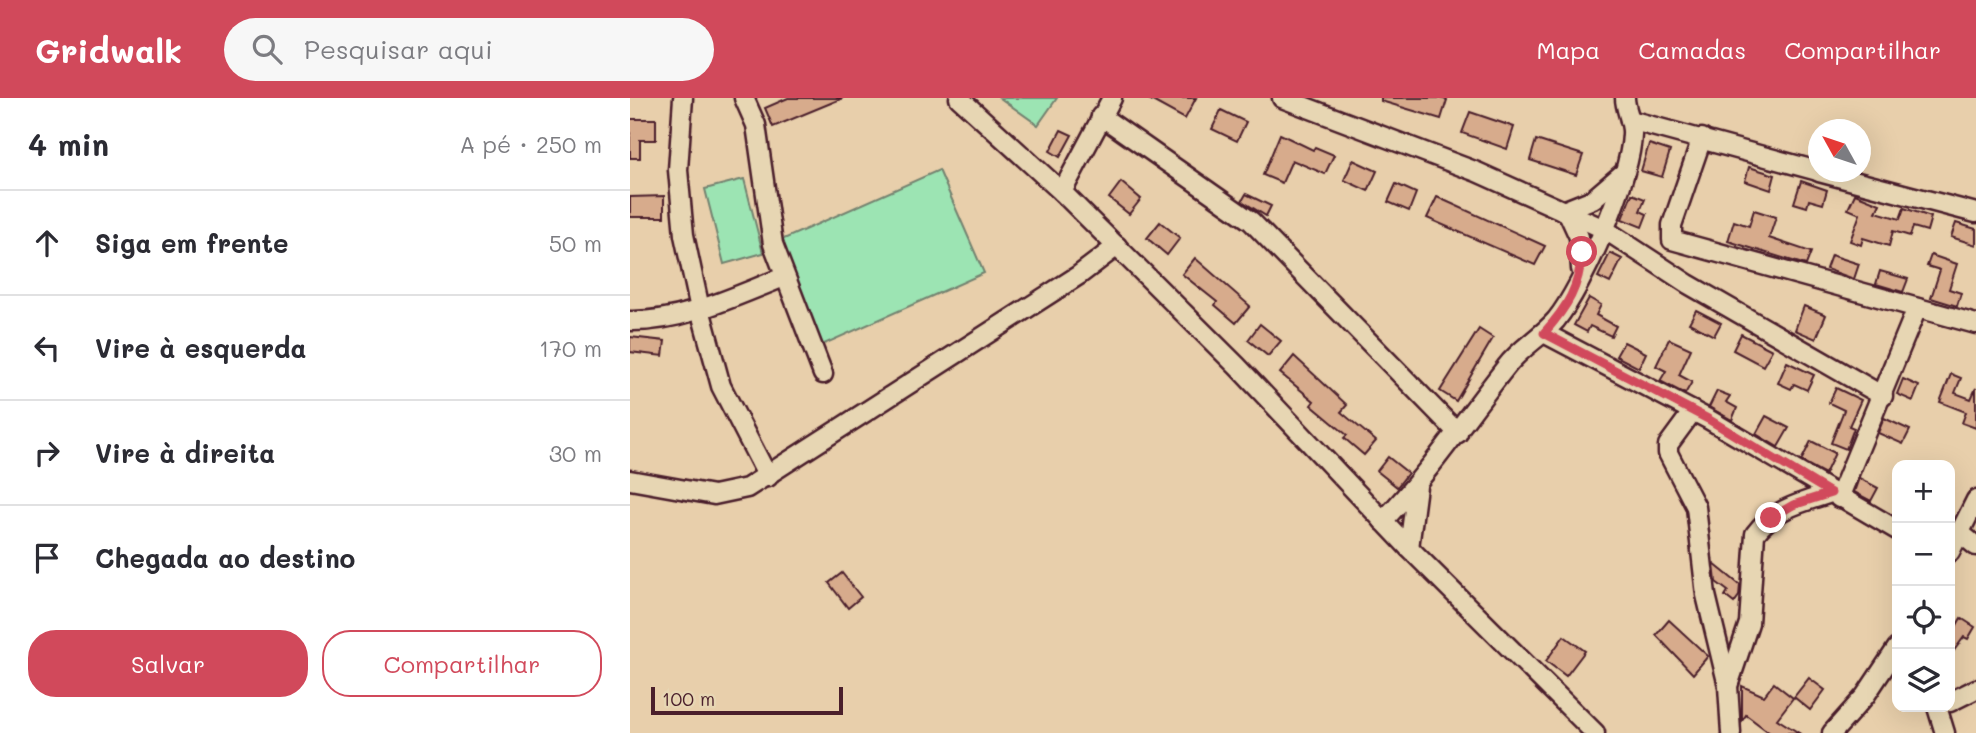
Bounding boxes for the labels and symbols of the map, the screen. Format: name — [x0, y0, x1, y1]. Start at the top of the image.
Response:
north arrow — [1808, 119, 1871, 182]
route start — [1566, 236, 1597, 267]
route end — [1755, 502, 1786, 533]
scale bar — [651, 684, 844, 716]

